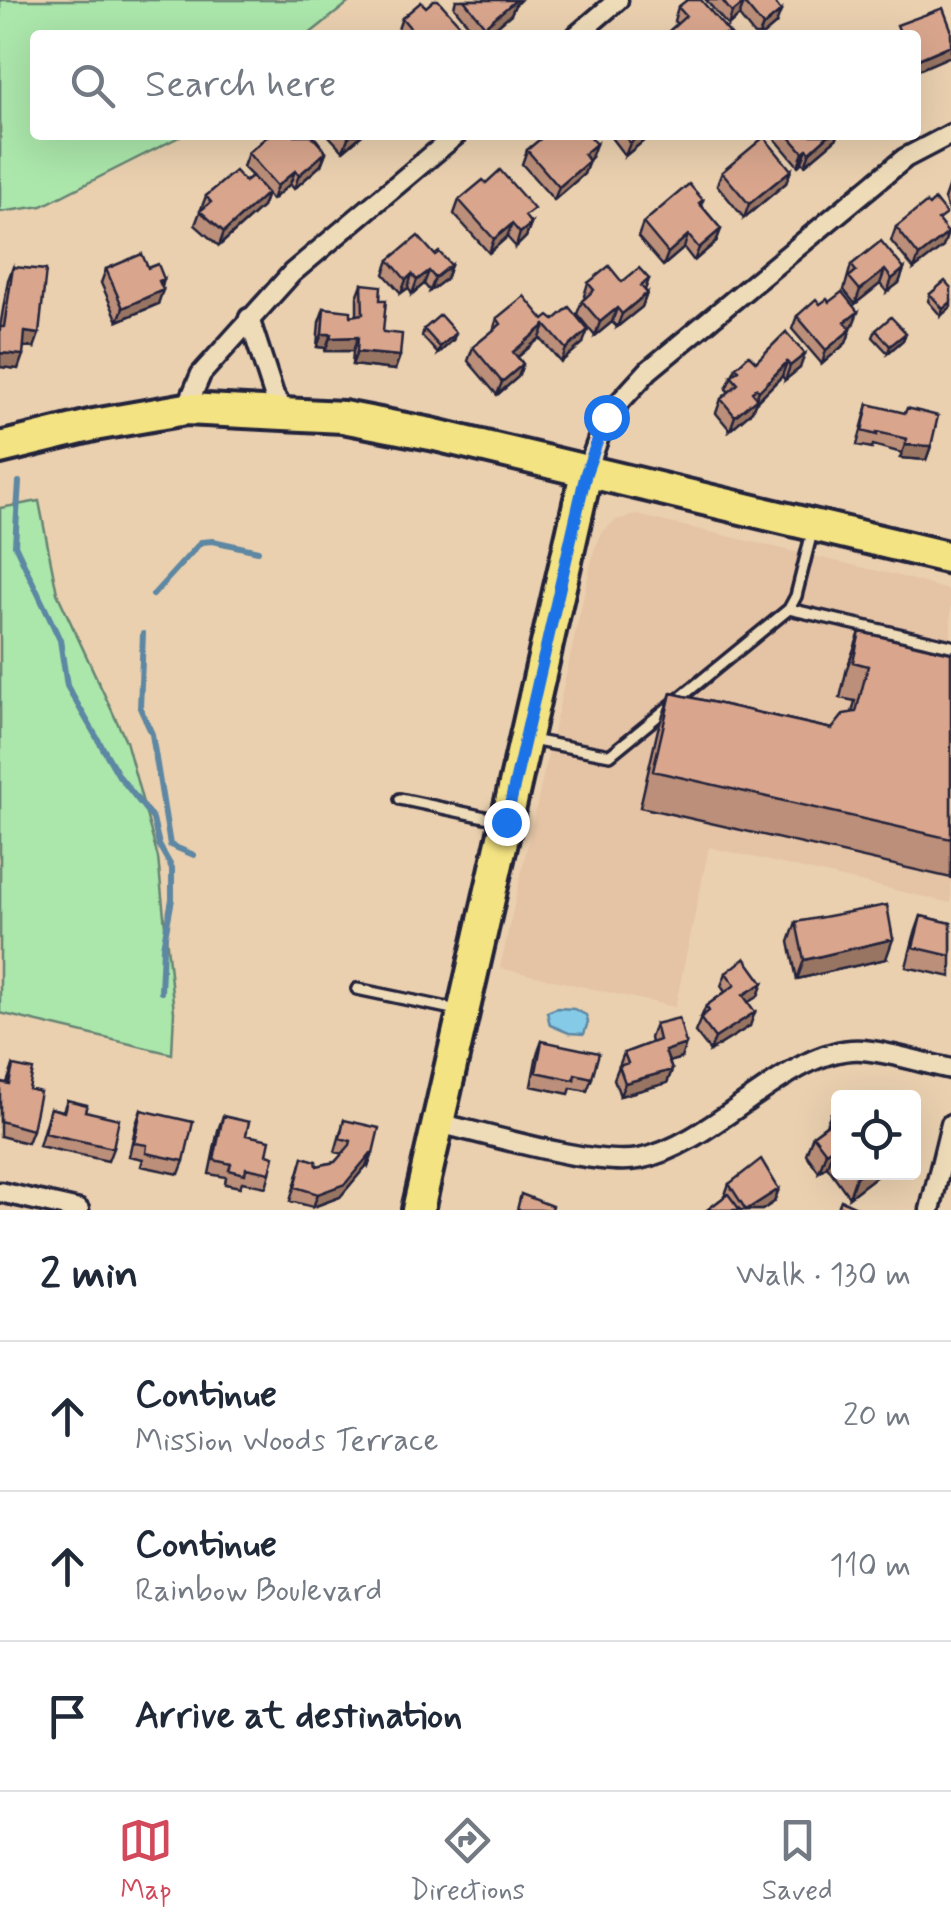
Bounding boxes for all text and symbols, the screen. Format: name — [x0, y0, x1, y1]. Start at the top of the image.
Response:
search box — [30, 30, 921, 140]
icon: search — [65, 58, 120, 113]
text: Search here — [145, 61, 336, 110]
route start — [584, 395, 630, 441]
route end — [484, 800, 530, 846]
map controls — [831, 1090, 921, 1180]
button: locate — [831, 1090, 921, 1180]
text: 2 min — [40, 1248, 139, 1303]
text: Walk · 130 m — [736, 1254, 911, 1296]
text: Continue — [135, 1371, 277, 1420]
icon: ahead — [40, 1389, 95, 1444]
text: 20 m — [843, 1395, 911, 1437]
text: Mission Woods Terrace — [135, 1420, 439, 1462]
text: Continue — [135, 1521, 277, 1570]
icon: ahead — [40, 1539, 95, 1594]
text: 110 m — [830, 1545, 911, 1587]
text: Rainbow Boulevard — [135, 1570, 382, 1612]
icon: arrive — [40, 1689, 95, 1744]
text: Arrive at destination — [135, 1692, 462, 1741]
tab: Map — [118, 1813, 173, 1910]
tab: Directions — [410, 1813, 525, 1910]
tab: Saved — [762, 1813, 833, 1910]

